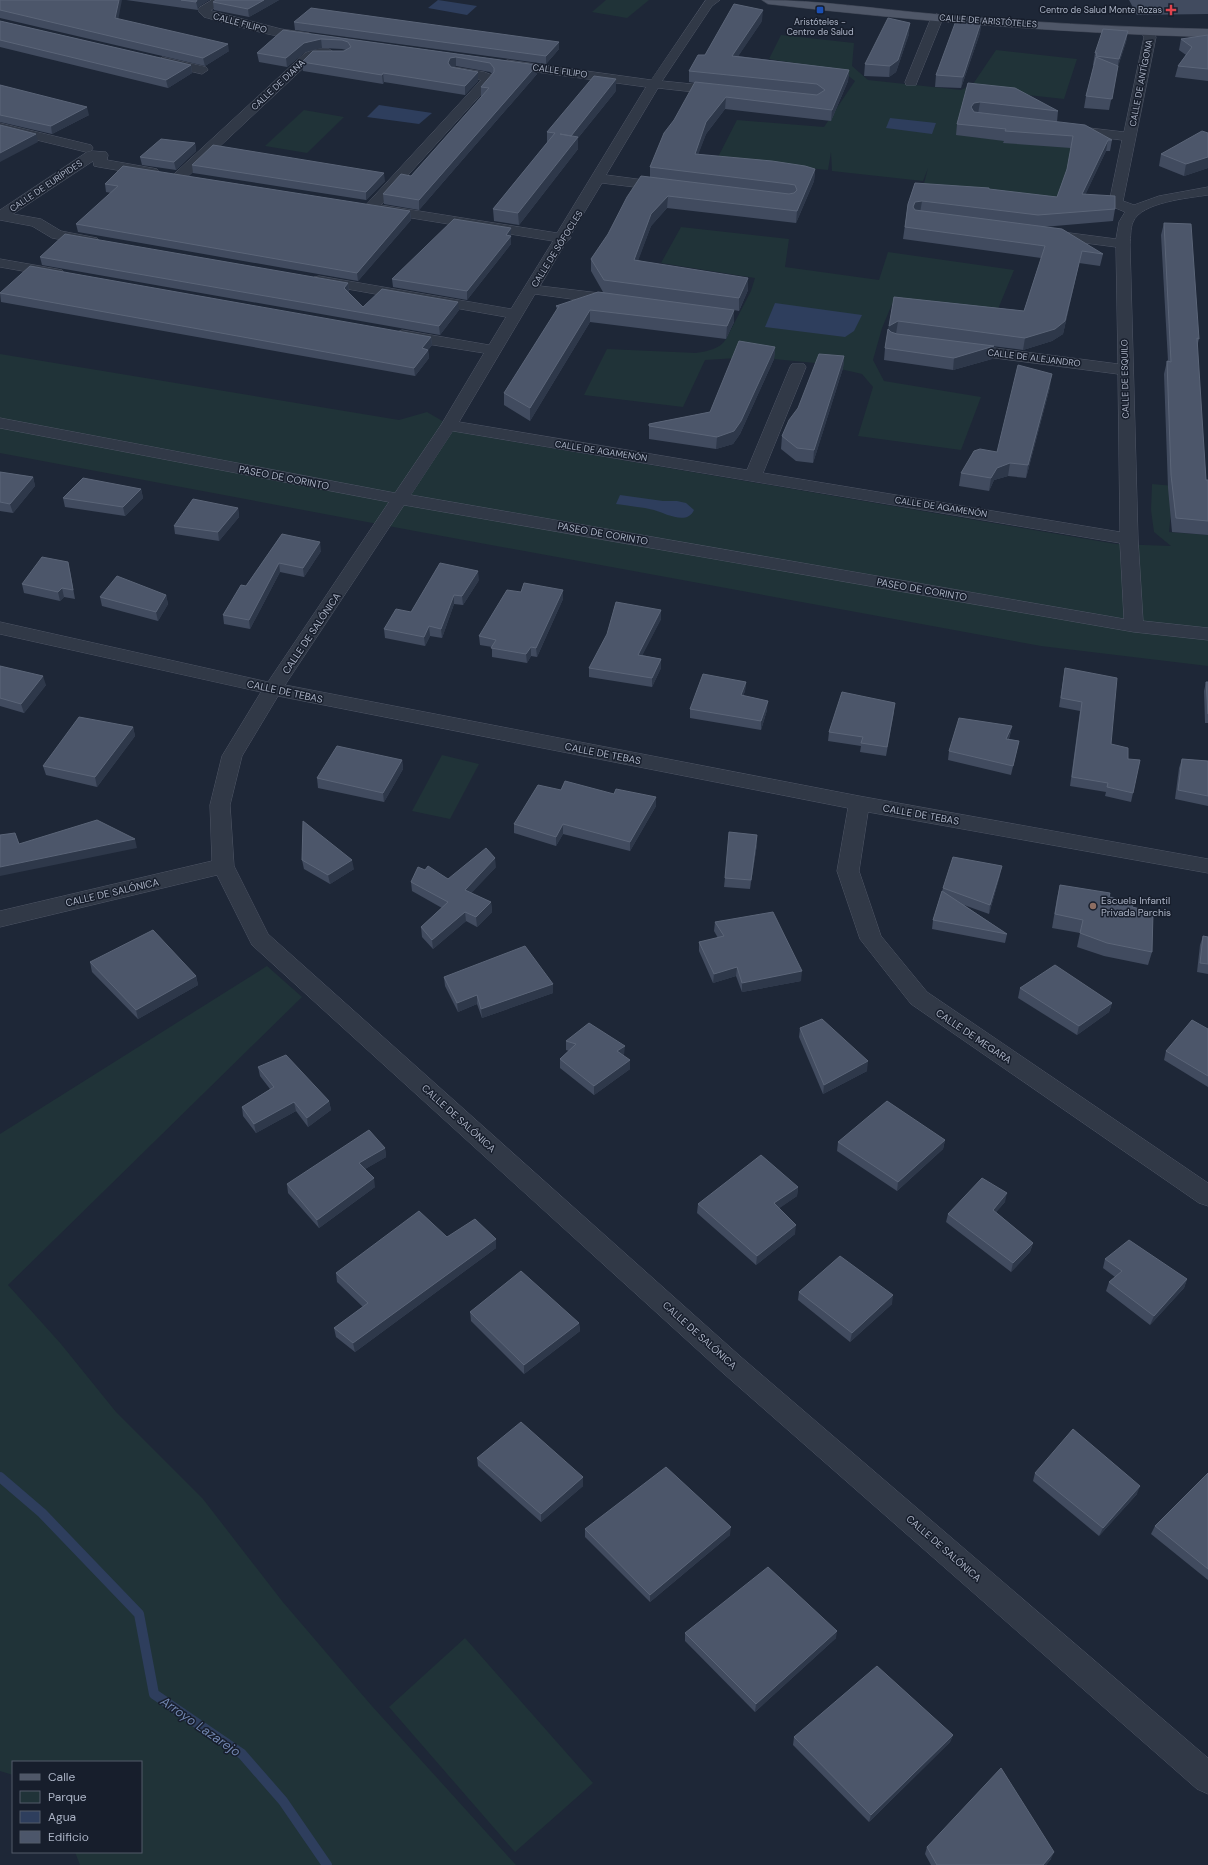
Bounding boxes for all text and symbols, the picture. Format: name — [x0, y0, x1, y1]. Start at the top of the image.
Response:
place label: Centro de Salud Monte Rozas — [1039, 4, 1162, 16]
marker: Centro de Salud Monte Rozas — [1165, 4, 1177, 16]
marker: Aristóteles - Centro de Salud — [815, 5, 825, 15]
street label: CALLE FILIPO — [212, 10, 268, 36]
street label: CALLE DE ARISTÓTELES — [939, 11, 1037, 30]
place label: Aristóteles - Centro de Salud — [786, 16, 854, 38]
street label: CALLE DE ANTÍGONA — [1126, 38, 1155, 127]
street label: CALLE DE DIANA — [249, 57, 307, 113]
street label: CALLE FILIPO — [532, 61, 588, 81]
street label: CALLE DE EURÍPIDES — [7, 156, 85, 215]
street label: CALLE DE SÓFOCLES — [528, 208, 586, 290]
street label: CALLE DE ESQUILO — [1118, 339, 1132, 419]
street label: CALLE DE ALEJANDRO — [987, 346, 1081, 370]
street label: CALLE DE AGAMENÓN — [554, 437, 648, 464]
street label: PASEO DE CORINTO — [238, 462, 330, 493]
street label: CALLE DE AGAMENÓN — [894, 493, 988, 520]
street label: PASEO DE CORINTO — [557, 519, 649, 548]
street label: PASEO DE CORINTO — [876, 575, 968, 604]
street label: CALLE DE SALÓNICA — [279, 590, 344, 676]
street label: CALLE DE TEBAS — [246, 677, 324, 706]
street label: CALLE DE TEBAS — [564, 740, 642, 767]
street label: CALLE DE TEBAS — [882, 801, 960, 828]
street label: CALLE DE SALÓNICA — [64, 875, 160, 910]
place label: Escuela Infantil Privada Parchis — [1101, 894, 1171, 919]
marker: Escuela Infantil Privada Parchis — [1088, 901, 1098, 911]
street label: CALLE DE MEGARA — [933, 1006, 1014, 1067]
street label: CALLE DE SALÓNICA — [419, 1082, 499, 1155]
street label: CALLE DE SALÓNICA — [660, 1299, 740, 1372]
street label: CALLE DE SALÓNICA — [903, 1512, 984, 1585]
water label: Arroyo Lazarejo — [156, 1692, 244, 1760]
legend — [12, 1761, 142, 1853]
text: Calle — [48, 1769, 75, 1785]
text: Parque — [48, 1789, 87, 1805]
text: Agua — [48, 1809, 76, 1825]
text: Edificio — [48, 1829, 89, 1845]

